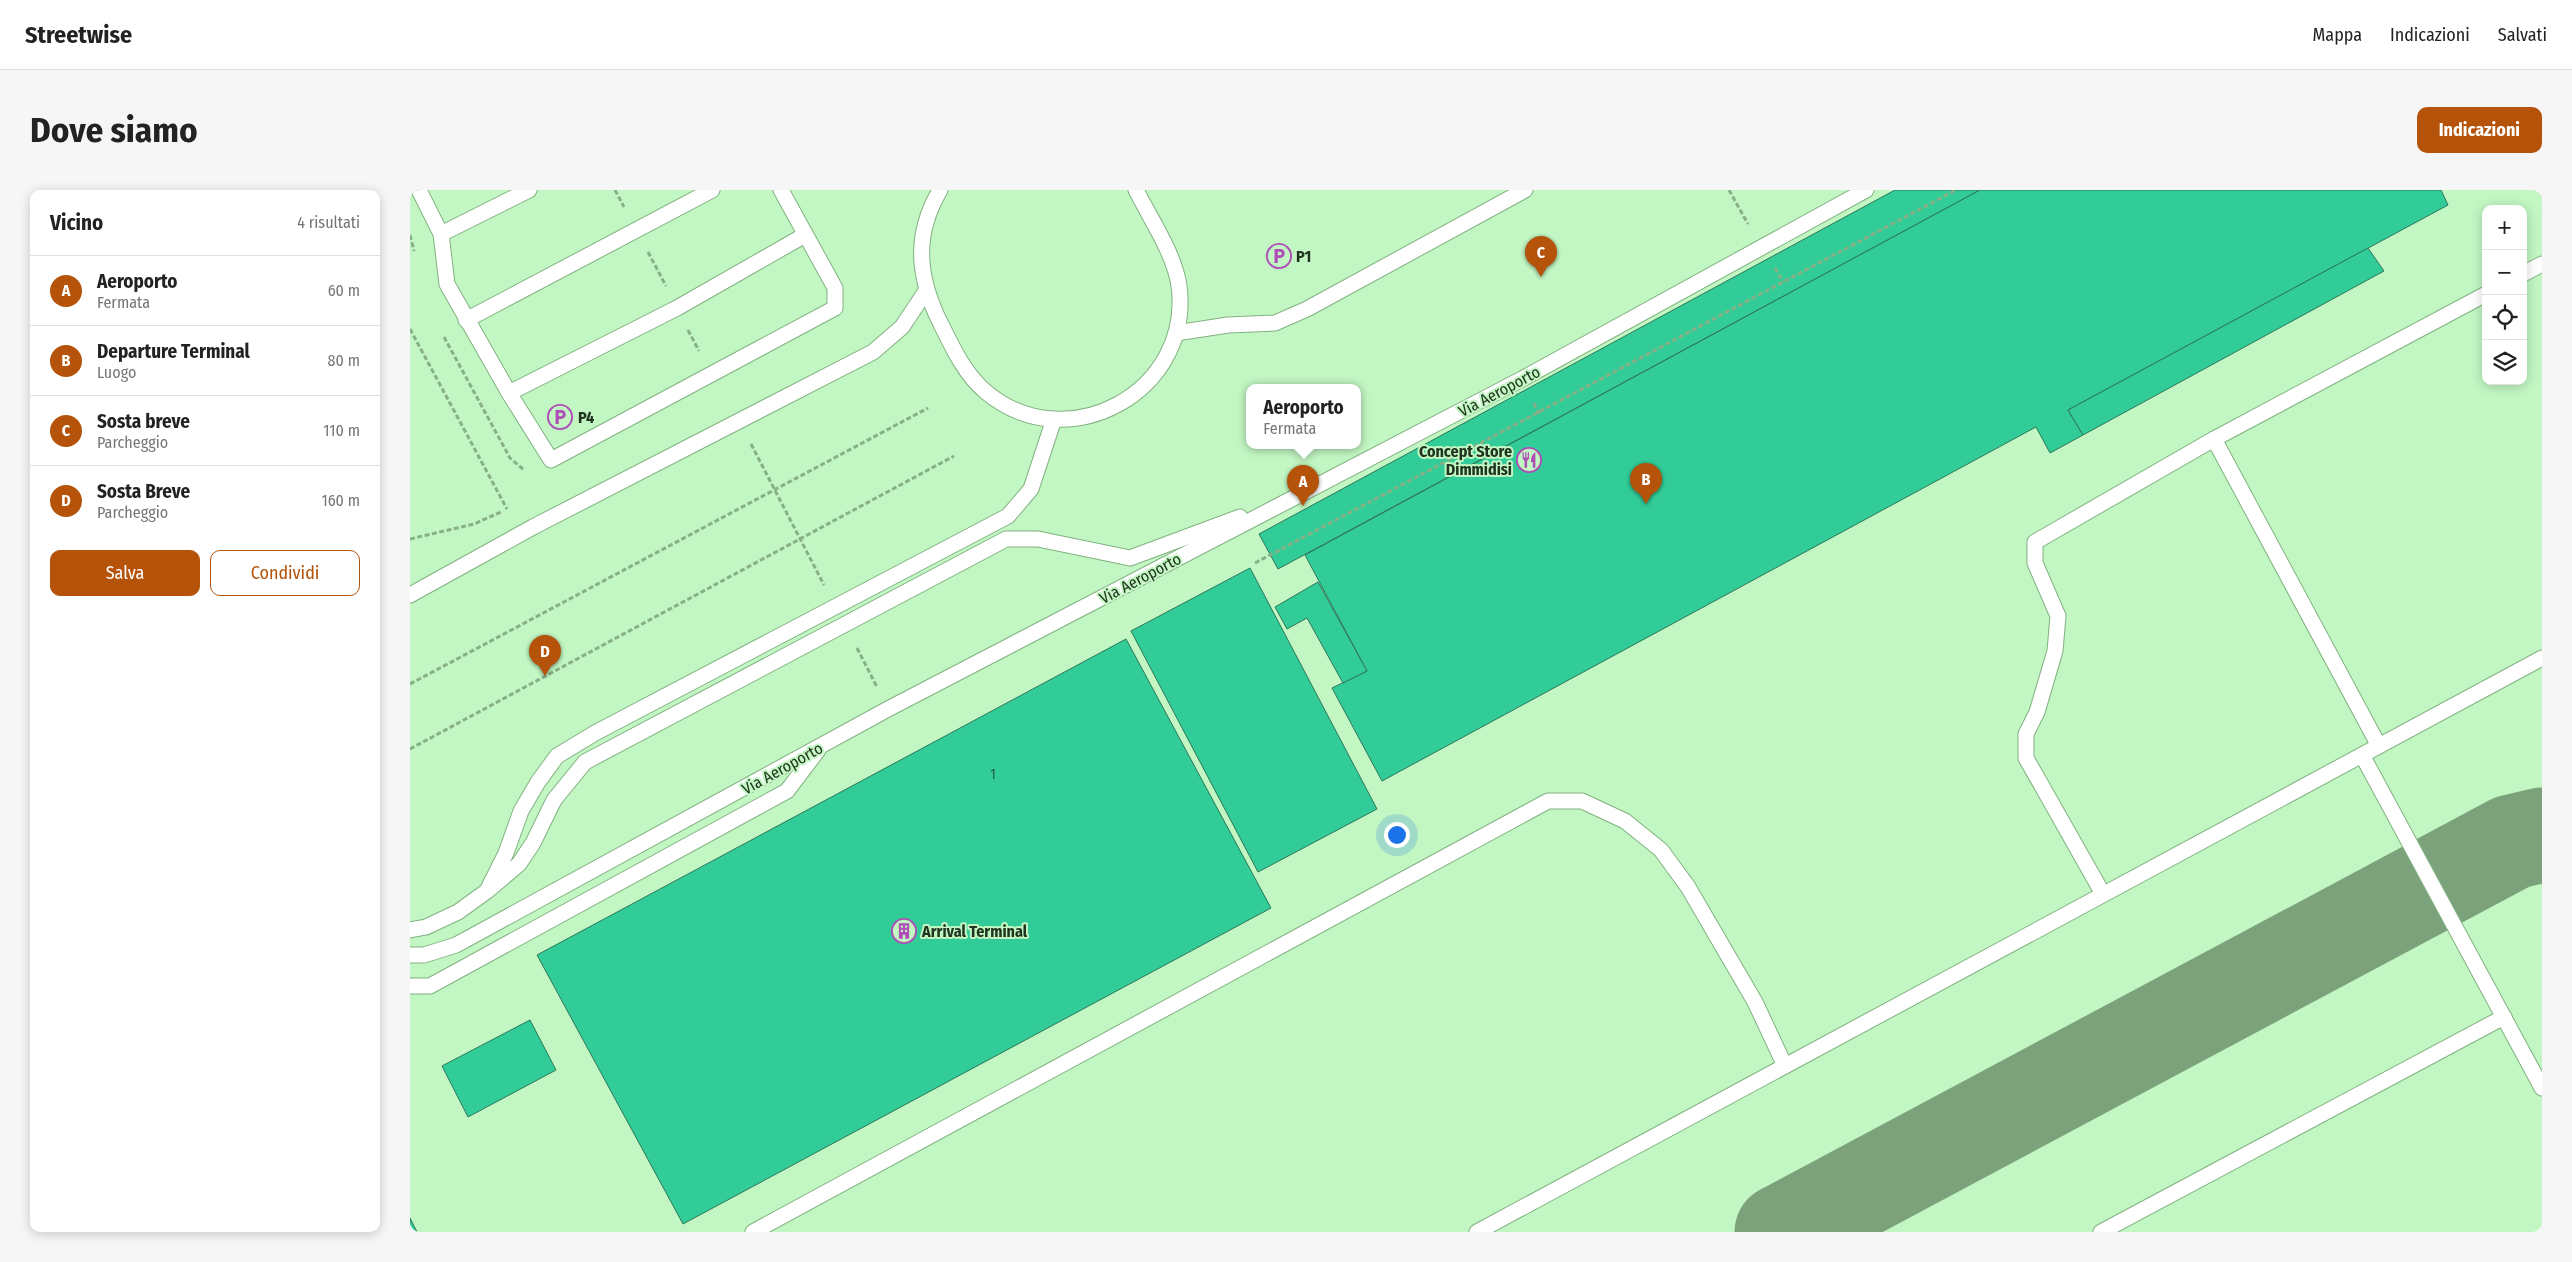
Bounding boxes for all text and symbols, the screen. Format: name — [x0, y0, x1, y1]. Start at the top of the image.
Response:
text: Streetwise — [25, 21, 132, 49]
text: Mappa — [2313, 24, 2362, 46]
text: Indicazioni — [2390, 24, 2470, 46]
text: Salvati — [2498, 24, 2547, 46]
button: Indicazioni — [2417, 107, 2542, 153]
text: Dove siamo — [30, 109, 198, 151]
map controls — [2482, 205, 2527, 385]
button: + — [2482, 205, 2527, 250]
text: Vicino — [50, 210, 103, 236]
text: 4 risultati — [297, 213, 360, 232]
pin: C — [1525, 236, 1557, 277]
parking icon: P1 — [1266, 243, 1292, 269]
place label: P1 — [1296, 247, 1311, 266]
button: − — [2482, 250, 2527, 295]
text: Aeroporto — [97, 270, 177, 293]
text: A — [62, 281, 70, 300]
text: 60 m — [328, 281, 360, 300]
text: Fermata — [97, 293, 150, 312]
button: locate — [2482, 295, 2527, 340]
text: Departure Terminal — [97, 340, 250, 363]
button: layers — [2482, 340, 2527, 385]
text: B — [62, 351, 70, 370]
text: 80 m — [328, 351, 360, 370]
street label: Via Aeroporto — [1455, 362, 1543, 421]
text: Luogo — [97, 363, 136, 382]
popup — [1246, 384, 1361, 449]
text: Aeroporto — [1263, 396, 1344, 419]
parking icon: P4 — [547, 404, 573, 430]
place label: P4 — [578, 408, 594, 427]
text: Sosta breve — [97, 410, 190, 433]
text: Fermata — [1263, 419, 1316, 438]
text: C — [62, 421, 70, 440]
text: 110 m — [323, 421, 360, 440]
text: Parcheggio — [97, 433, 168, 452]
place label: Concept Store Dimmidisi — [1419, 442, 1512, 479]
restaurant icon: Concept Store Dimmidisi — [1516, 447, 1542, 473]
pin: B — [1630, 463, 1662, 504]
pin: A — [1287, 465, 1319, 506]
text: Sosta Breve — [97, 480, 190, 503]
text: D — [61, 491, 71, 510]
text: 160 m — [321, 491, 360, 510]
text: Parcheggio — [97, 503, 168, 522]
street label: Via Aeroporto — [1096, 549, 1184, 608]
button: Salva — [50, 550, 200, 596]
button: Condividi — [210, 550, 360, 596]
pin: D — [529, 635, 561, 676]
street label: Via Aeroporto — [738, 738, 826, 798]
house number: 1 — [990, 766, 996, 783]
your location — [1384, 822, 1410, 848]
building icon: Arrival Terminal — [891, 918, 917, 944]
place label: Arrival Terminal — [921, 922, 1028, 941]

